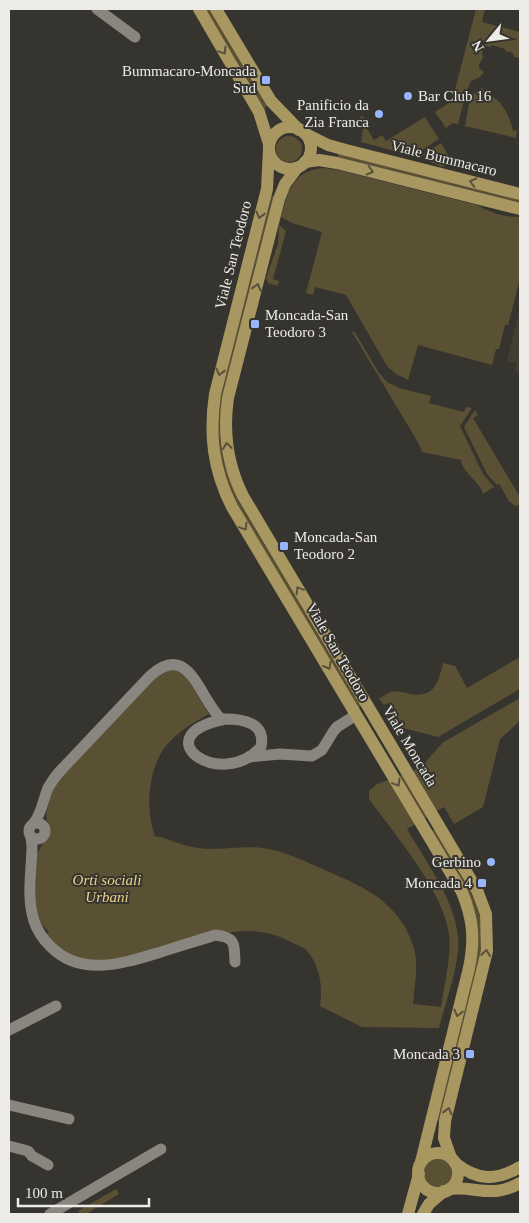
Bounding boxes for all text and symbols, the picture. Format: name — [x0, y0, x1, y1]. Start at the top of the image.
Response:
north arrow — [464, 15, 514, 65]
text: N — [469, 38, 487, 54]
one-way arrow — [217, 45, 227, 54]
place label: Bummacaro-Moncada Sud — [122, 63, 256, 96]
marker: Bummacaro-Moncada Sud — [260, 74, 272, 86]
place label: Bar Club 16 — [418, 88, 492, 104]
marker: Bar Club 16 — [402, 90, 414, 102]
place label: Panificio da Zia Franca — [297, 97, 369, 130]
marker: Panificio da Zia Franca — [373, 108, 385, 120]
street label: Viale Bummacaro — [389, 137, 499, 179]
one-way arrow — [366, 165, 375, 176]
one-way arrow — [469, 177, 477, 188]
street label: Viale San Teodoro — [212, 199, 254, 311]
one-way arrow — [255, 210, 266, 219]
one-way arrow — [251, 283, 261, 292]
place label: Moncada-San Teodoro 3 — [265, 307, 349, 340]
marker: Moncada-San Teodoro 3 — [249, 318, 261, 330]
one-way arrow — [215, 368, 226, 377]
one-way arrow — [222, 441, 233, 449]
one-way arrow — [238, 521, 248, 530]
place label: Moncada-San Teodoro 2 — [294, 529, 378, 562]
marker: Moncada-San Teodoro 2 — [278, 540, 290, 552]
one-way arrow — [295, 586, 305, 595]
street label: Viale San Teodoro — [303, 600, 373, 704]
one-way arrow — [321, 661, 331, 670]
street label: Viale Moncada — [380, 703, 441, 789]
one-way arrow — [390, 778, 400, 787]
place label: Gerbino — [432, 854, 481, 870]
marker: Gerbino — [485, 856, 497, 868]
park label: Orti sociali Urbani — [73, 872, 141, 905]
place label: Moncada 4 — [405, 875, 472, 891]
marker: Moncada 4 — [476, 877, 488, 889]
one-way arrow — [480, 948, 491, 956]
one-way arrow — [453, 1008, 464, 1017]
place label: Moncada 3 — [393, 1046, 460, 1062]
marker: Moncada 3 — [464, 1048, 476, 1060]
one-way arrow — [442, 1106, 453, 1115]
scale bar — [18, 1176, 149, 1208]
text: 100 m — [25, 1185, 63, 1201]

